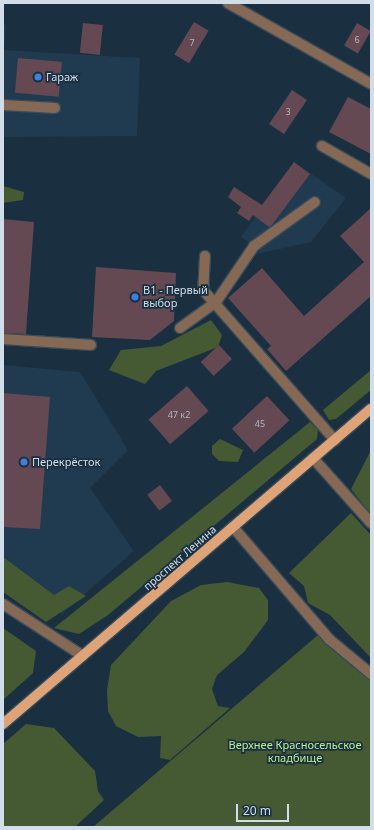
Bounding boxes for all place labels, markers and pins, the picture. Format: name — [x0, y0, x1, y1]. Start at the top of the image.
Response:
place label: Гараж — [46, 70, 78, 84]
marker: Гараж — [33, 72, 43, 82]
place label: В1 - Первый выбор — [143, 284, 208, 310]
marker: В1 - Первый выбор — [130, 292, 140, 302]
place label: Перекрёсток — [32, 455, 100, 469]
marker: Перекрёсток — [19, 457, 29, 467]

